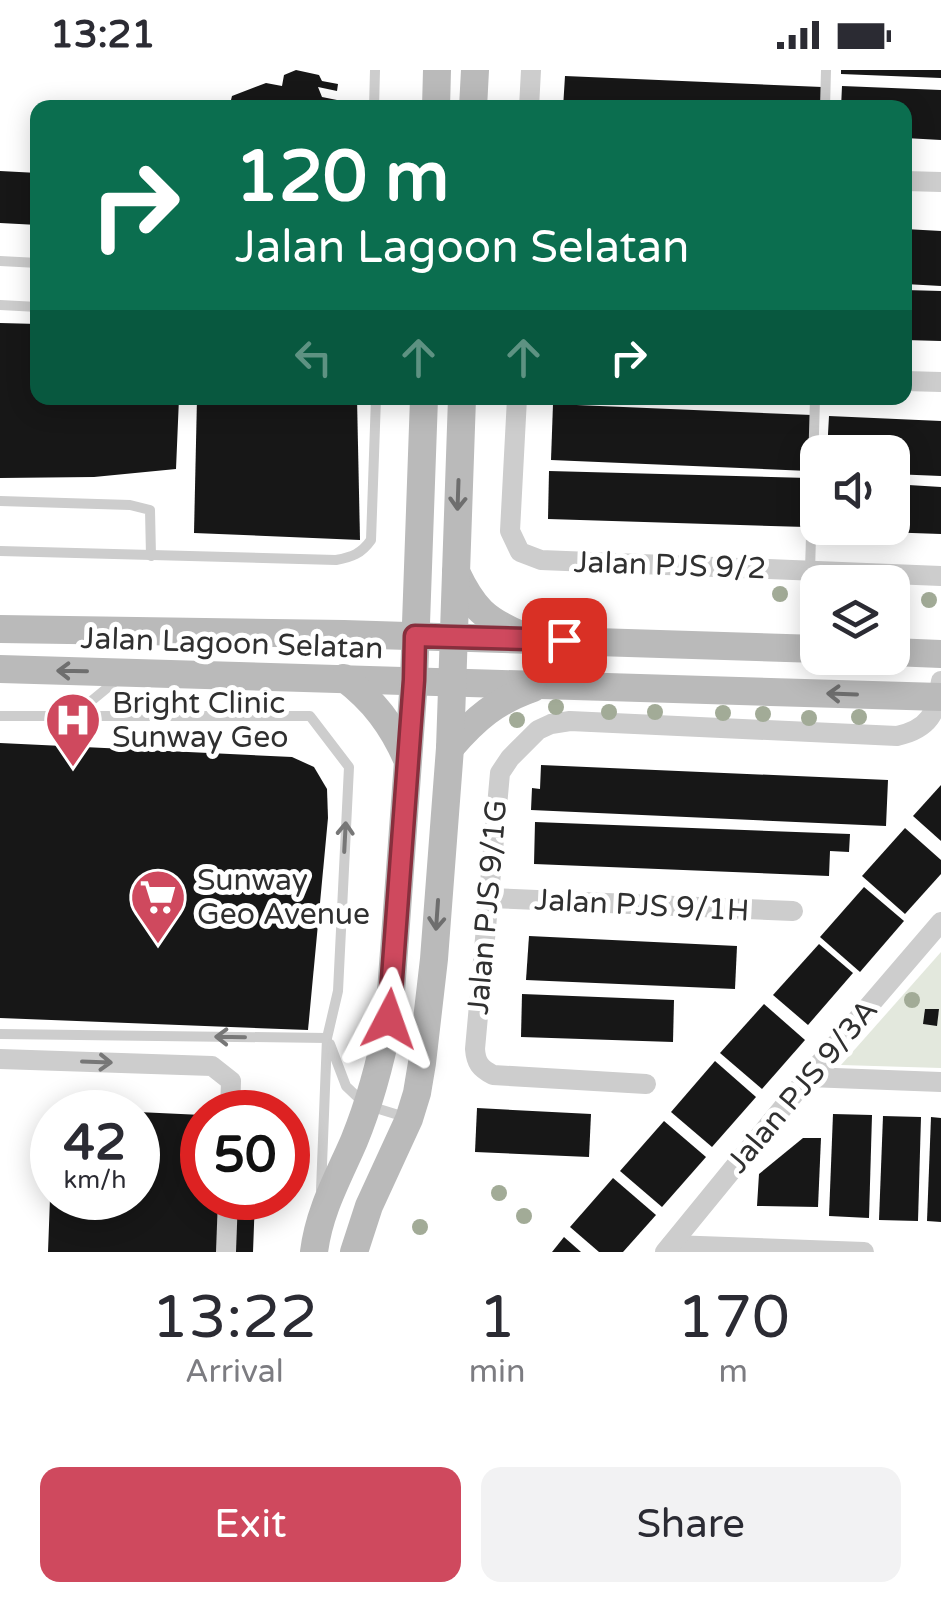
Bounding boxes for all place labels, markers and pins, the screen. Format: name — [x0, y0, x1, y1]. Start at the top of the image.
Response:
pin — [522, 598, 607, 683]
place label: Bright Clinic Sunway Geo — [112, 685, 289, 756]
hospital icon: Bright Clinic Sunway Geo — [43, 690, 103, 769]
place label: Sunway Geo Avenue — [197, 862, 370, 933]
supermarket icon: Sunway Geo Avenue — [128, 867, 188, 946]

